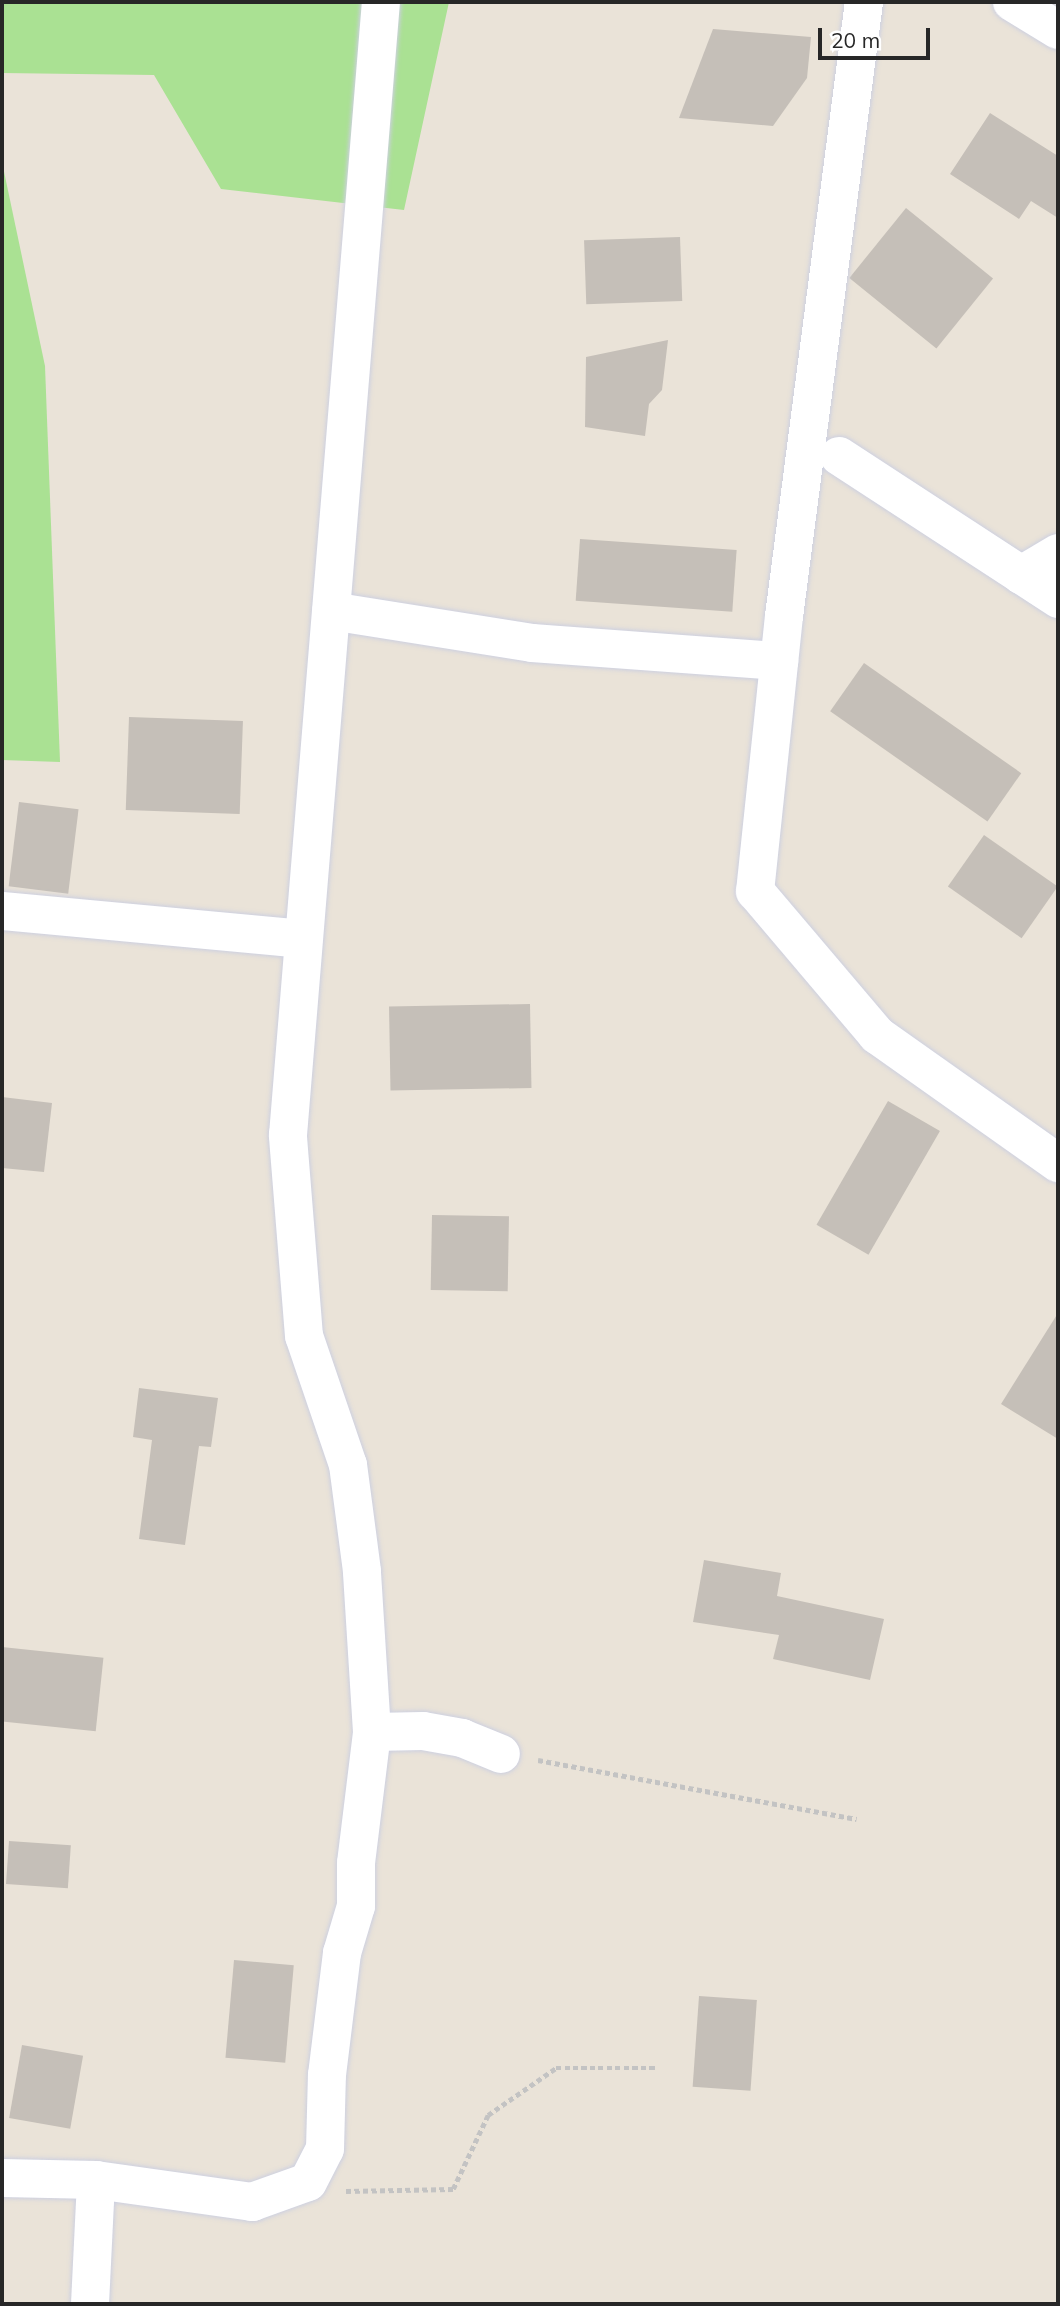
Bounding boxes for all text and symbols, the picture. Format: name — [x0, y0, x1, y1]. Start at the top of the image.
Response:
scale bar — [822, 14, 934, 58]
text: 20 m — [831, 27, 880, 53]

